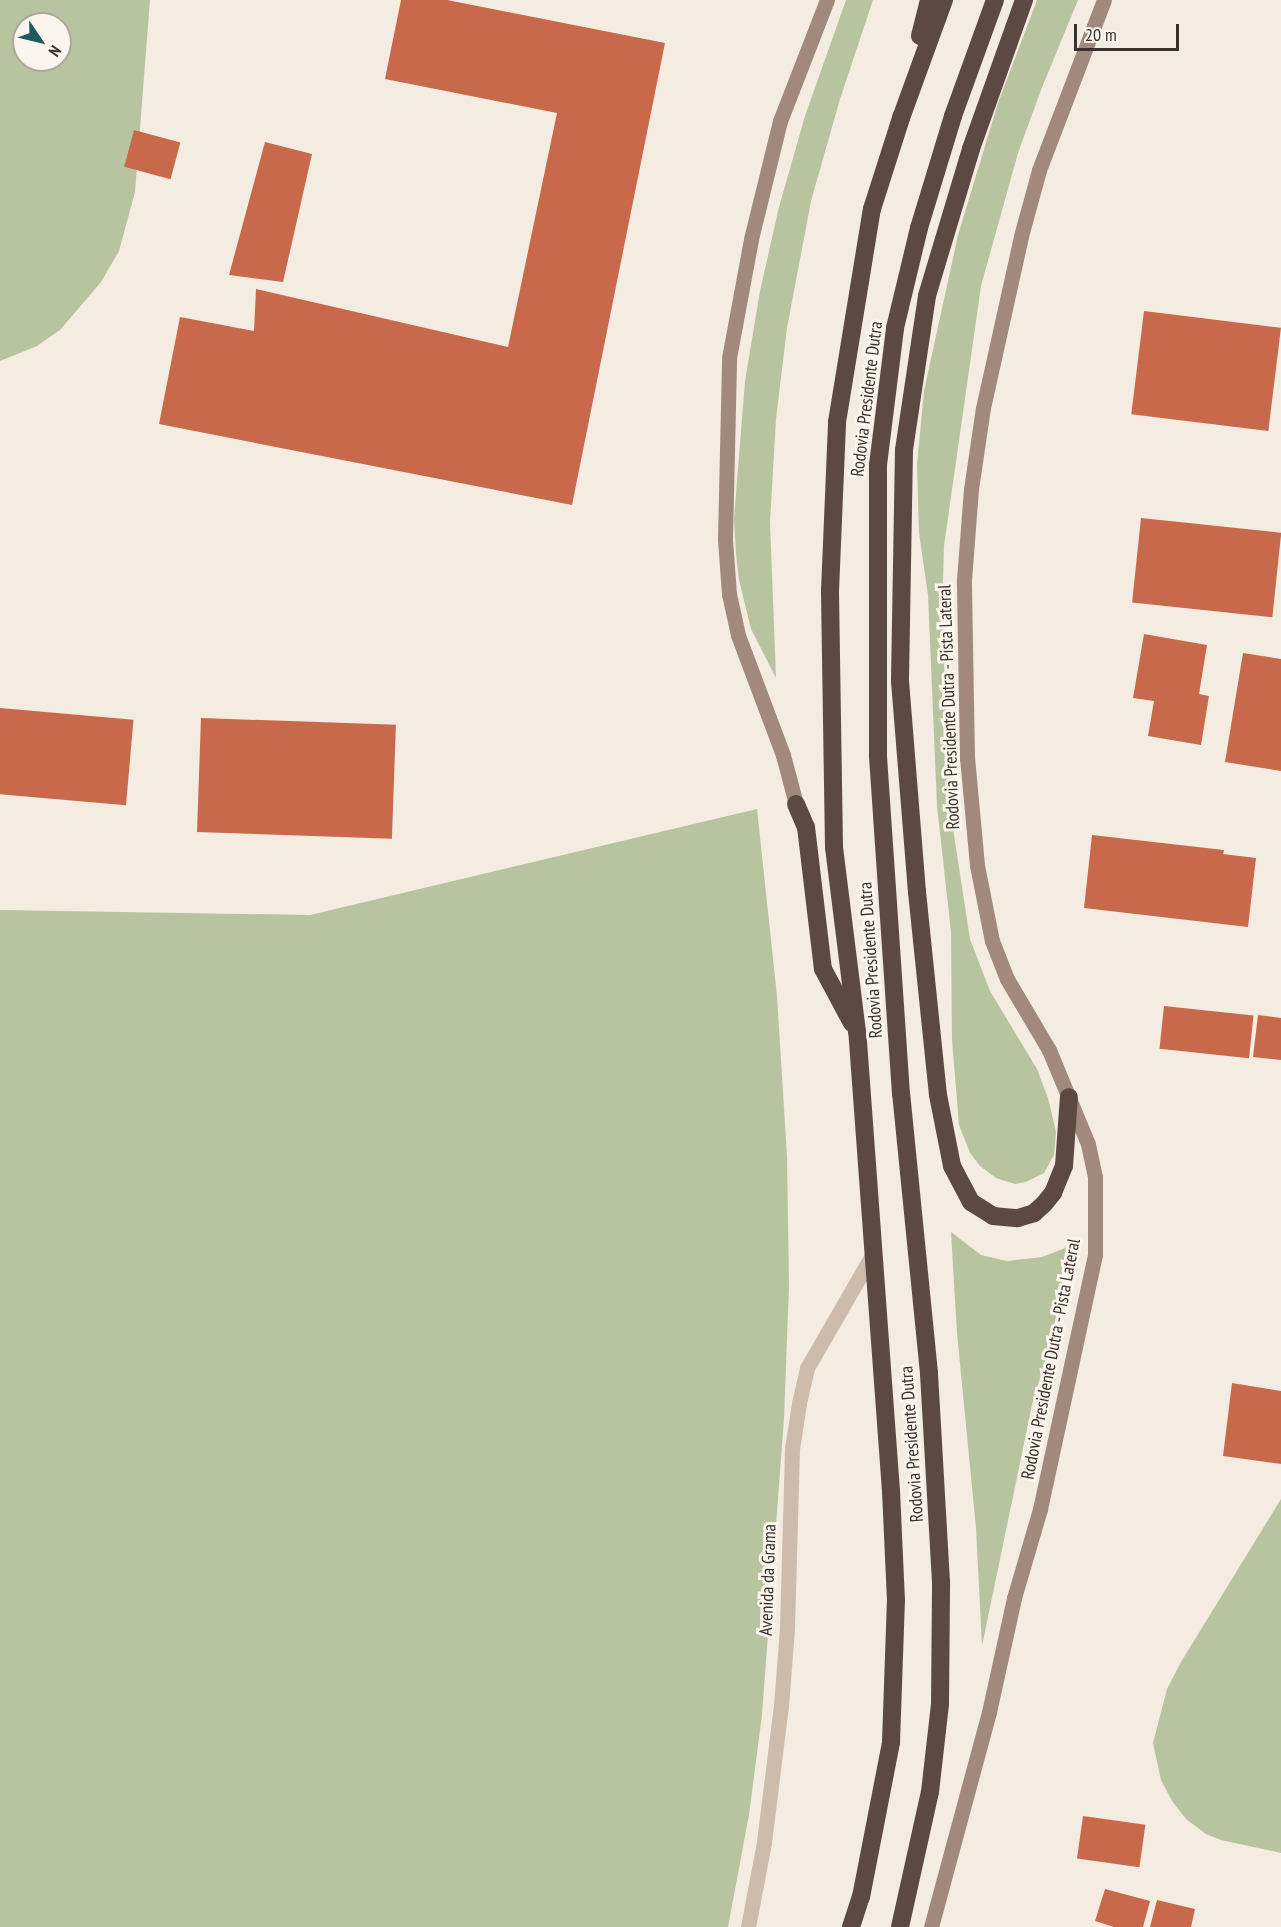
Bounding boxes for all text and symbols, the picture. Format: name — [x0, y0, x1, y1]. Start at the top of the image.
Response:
north arrow — [12, 12, 72, 72]
scale bar — [1077, 12, 1182, 50]
text: 20 m — [1085, 23, 1117, 46]
text: N — [44, 42, 66, 60]
street label: Rodovia Presidente Dutra — [847, 320, 887, 478]
street label: Rodovia Presidente Dutra - Pista Lateral — [934, 583, 964, 831]
street label: Rodovia Presidente Dutra — [855, 881, 887, 1039]
street label: Rodovia Presidente Dutra - Pista Lateral — [1017, 1236, 1085, 1482]
street label: Rodovia Presidente Dutra — [896, 1365, 928, 1523]
street label: Avenida da Grama — [755, 1524, 781, 1636]

